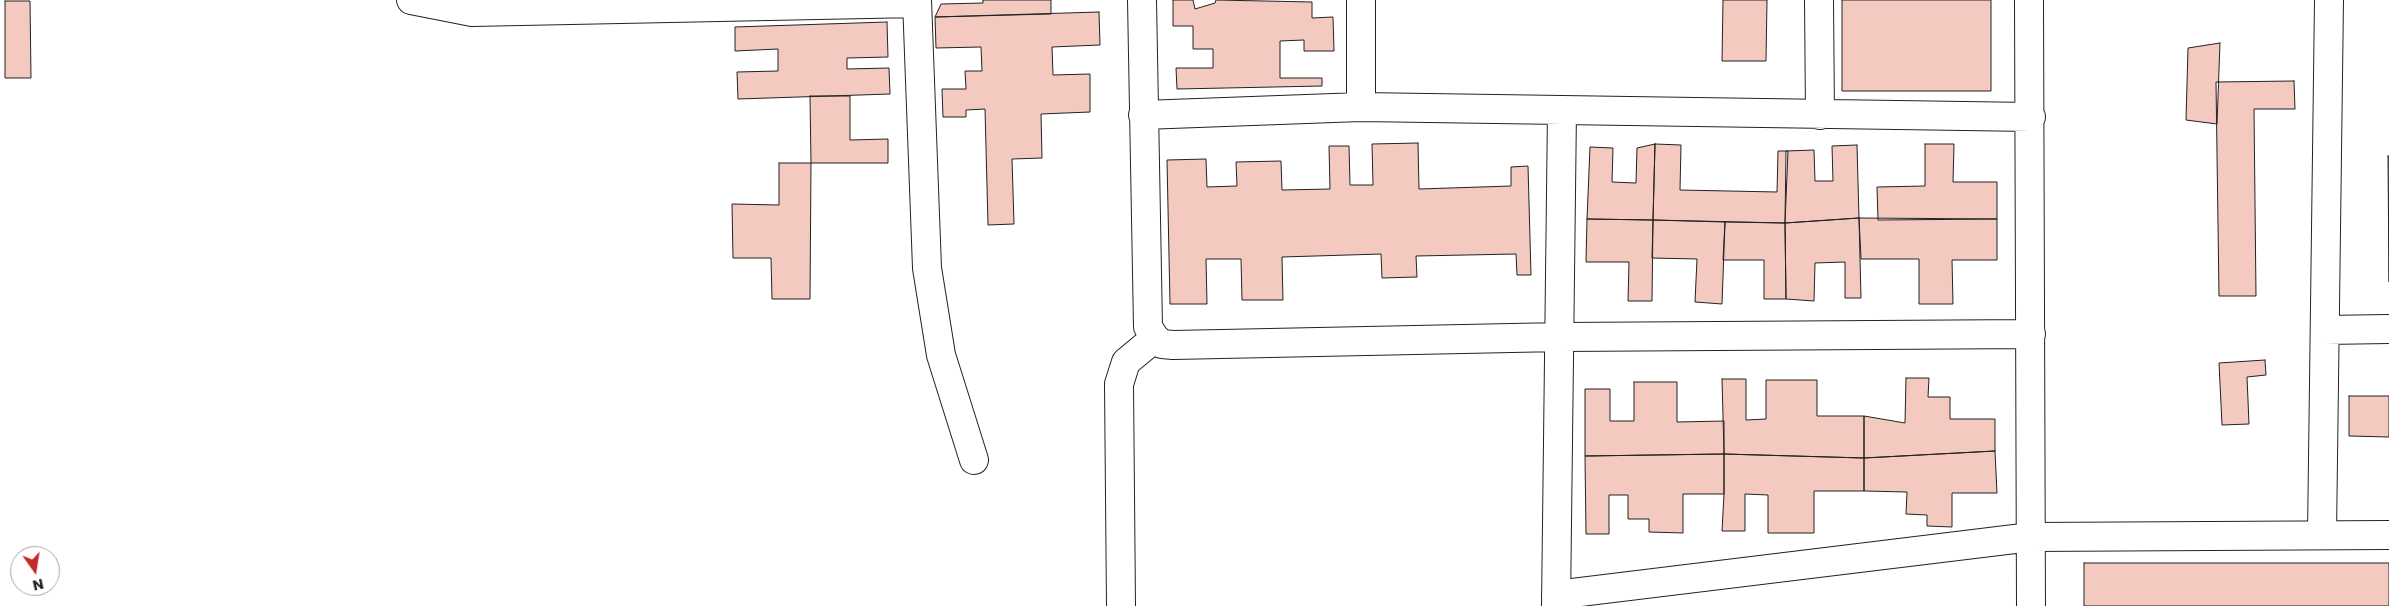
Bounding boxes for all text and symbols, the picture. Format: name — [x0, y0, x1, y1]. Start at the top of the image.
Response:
north arrow — [10, 546, 60, 596]
text: N — [31, 574, 46, 596]

